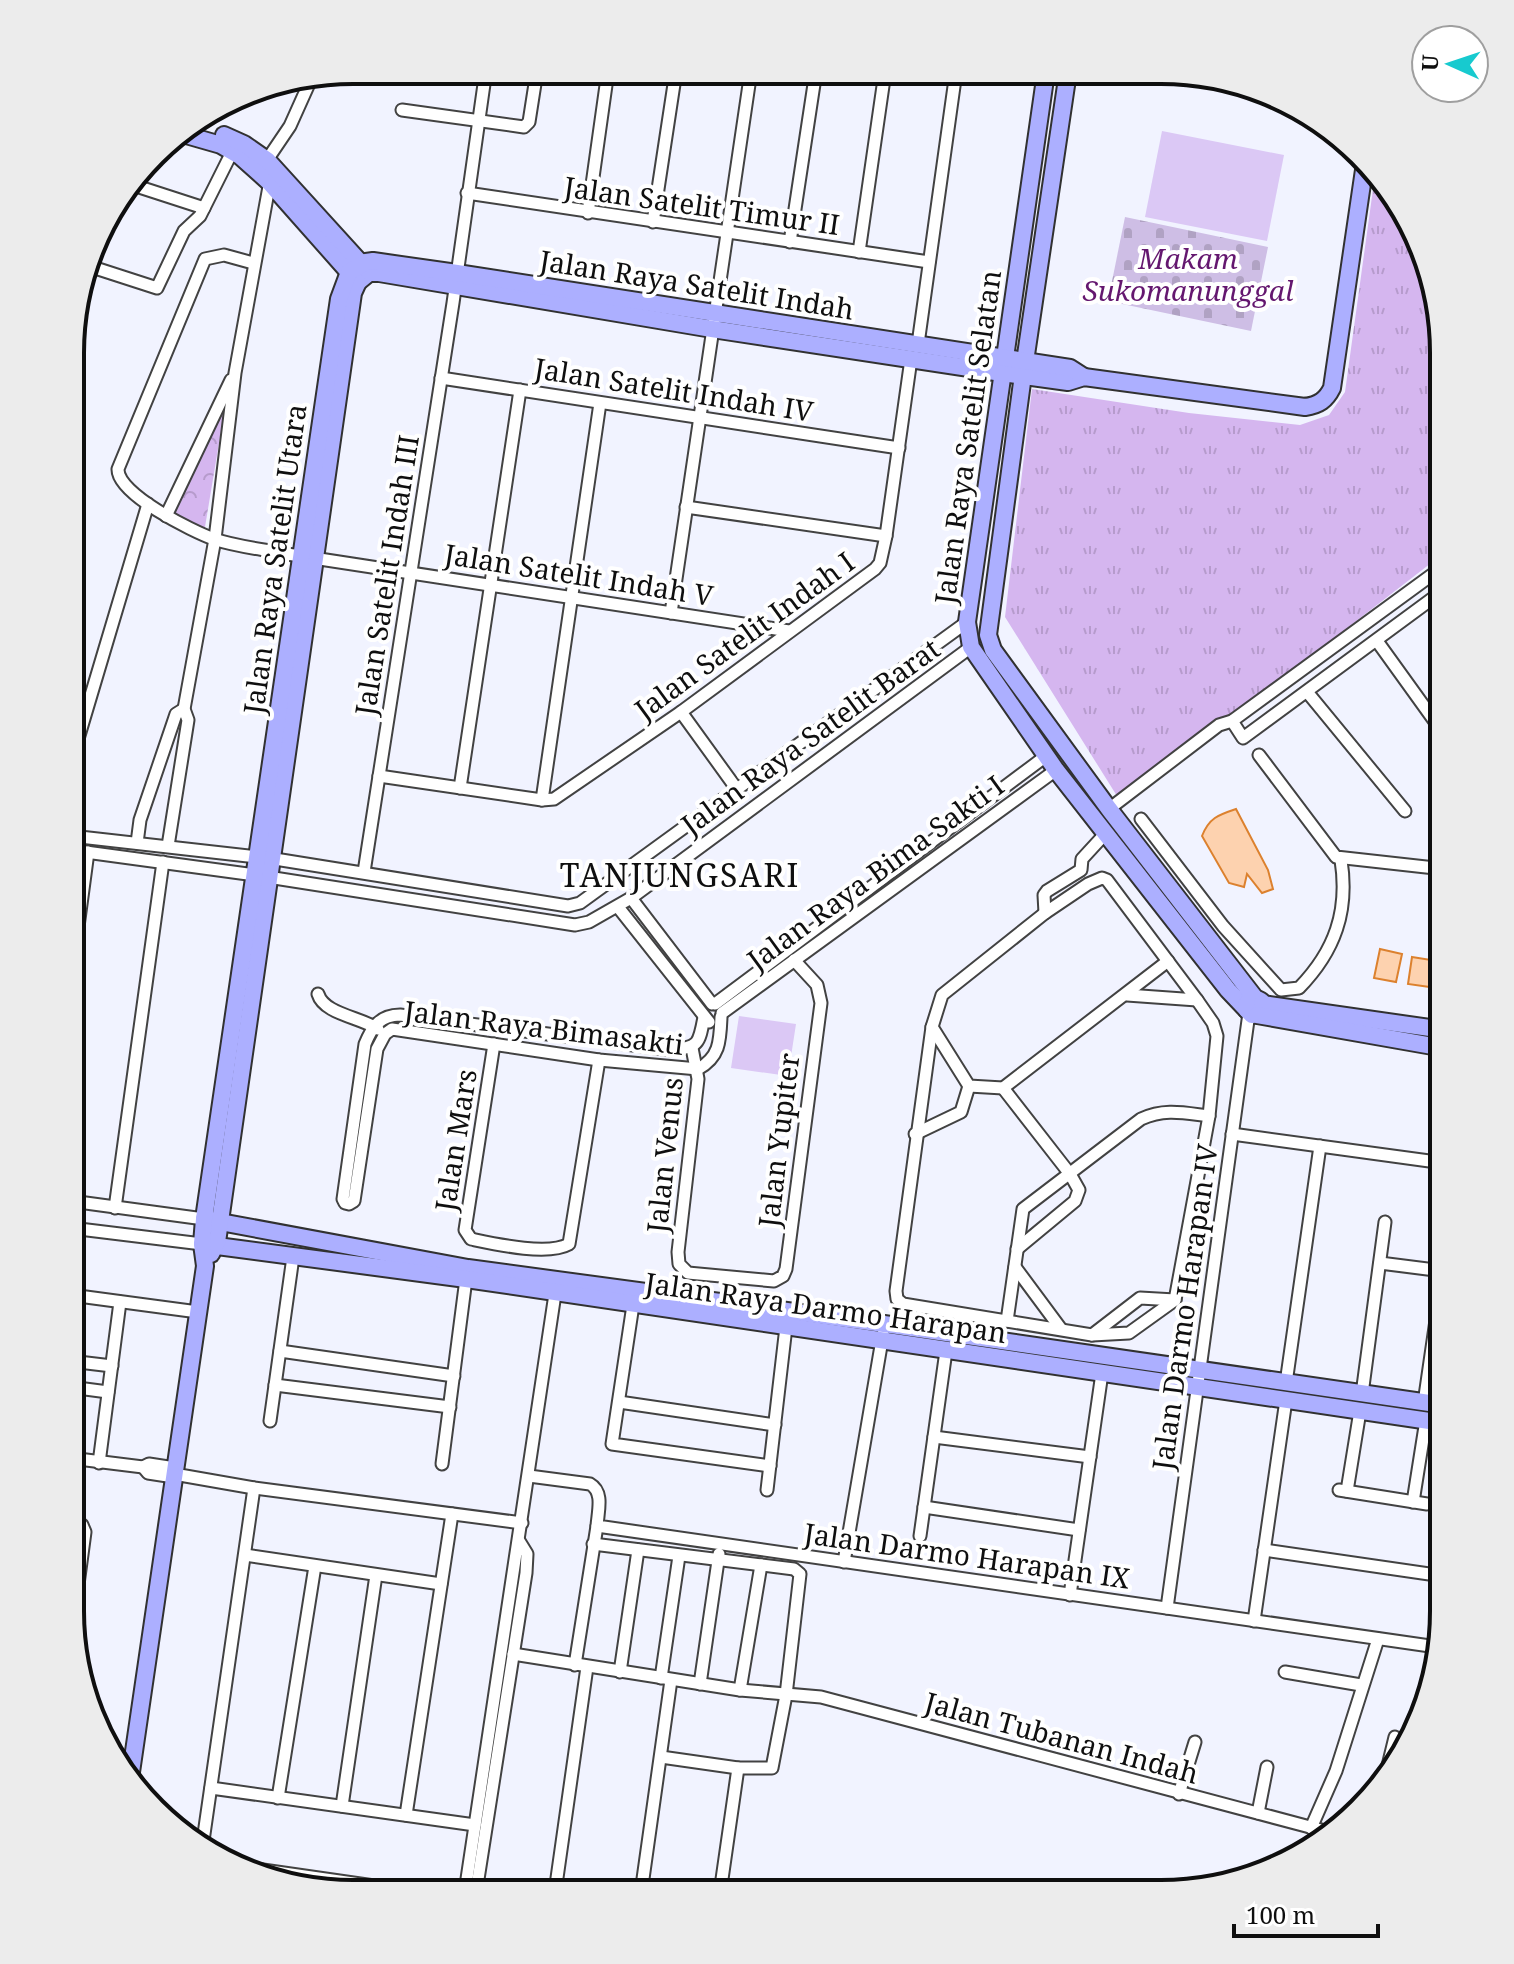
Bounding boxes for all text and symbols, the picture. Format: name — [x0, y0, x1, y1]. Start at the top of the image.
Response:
north arrow — [1410, 24, 1490, 104]
text: U — [1414, 53, 1444, 72]
street label: Jalan Satelit Timur II — [561, 167, 842, 243]
park label: Makam Sukomanunggal — [1083, 239, 1294, 309]
street label: Jalan Raya Satelit Indah — [536, 240, 857, 328]
street label: Jalan Raya Satelit Selatan — [925, 268, 1009, 607]
street label: Jalan Satelit Indah IV — [531, 348, 816, 430]
street label: Jalan Raya Satelit Utara — [233, 402, 315, 717]
street label: Jalan Satelit Indah III — [345, 432, 427, 719]
street label: Jalan Satelit Indah V — [441, 534, 716, 614]
street label: Jalan Satelit Indah I — [626, 542, 861, 728]
street label: Jalan Raya Satelit Barat — [672, 629, 947, 843]
street label: Jalan Raya Bima Sakti I — [738, 766, 1011, 979]
district label: TANJUNGSARI — [560, 853, 800, 896]
street label: Jalan Raya Bimasakti — [401, 991, 686, 1063]
street label: Jalan Yupiter — [748, 1051, 808, 1230]
street label: Jalan Mars — [425, 1066, 485, 1215]
street label: Jalan Venus — [637, 1075, 691, 1236]
street label: Jalan Darmo Harapan IV — [1142, 1142, 1226, 1473]
street label: Jalan Raya Darmo Harapan — [642, 1263, 1009, 1351]
street label: Jalan Darmo Harapan IX — [801, 1513, 1133, 1597]
street label: Jalan Tubanan Indah — [920, 1682, 1203, 1792]
scale bar — [1234, 1888, 1378, 1938]
text: 100 m — [1246, 1898, 1315, 1931]

